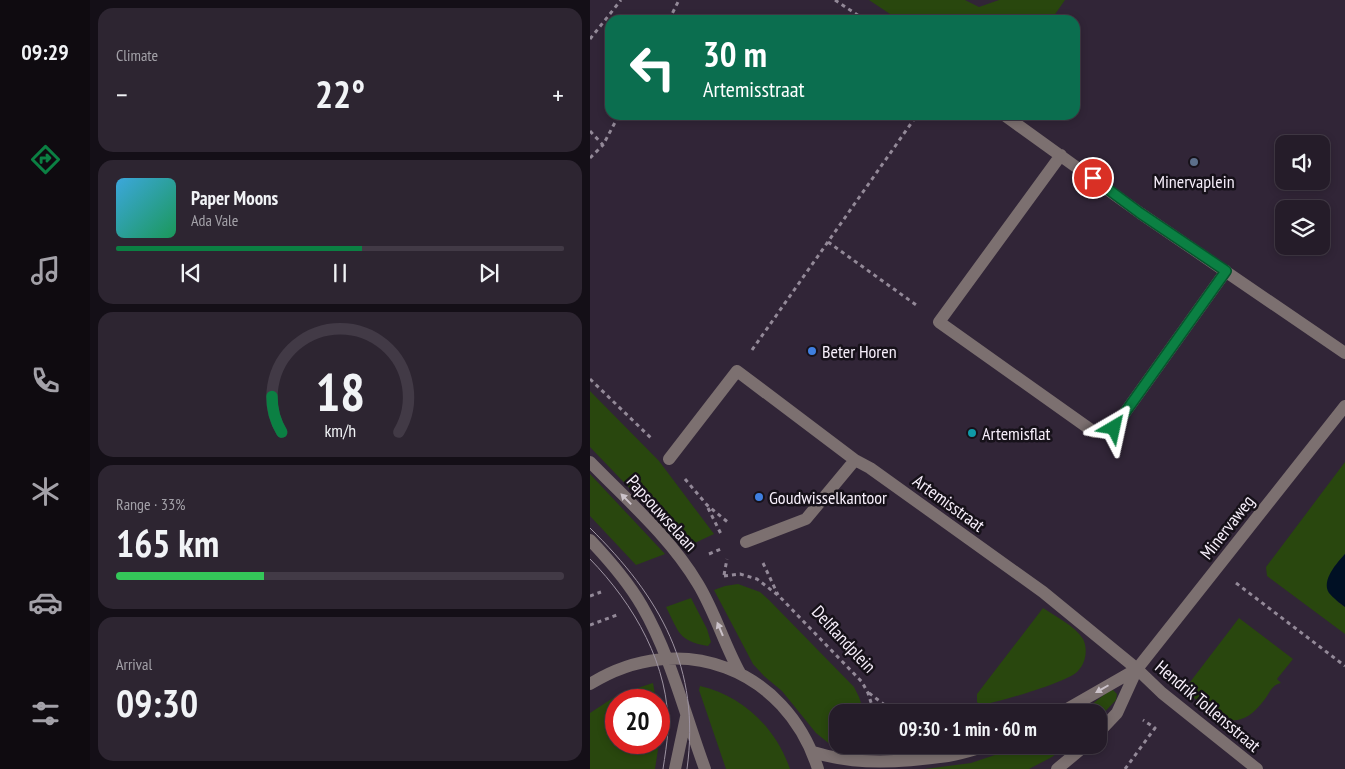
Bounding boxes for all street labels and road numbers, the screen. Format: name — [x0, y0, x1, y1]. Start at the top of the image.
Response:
street label: Artemisstraat — [909, 469, 989, 537]
street label: Papsouwselaan — [622, 470, 702, 556]
street label: Minervaweg — [1195, 490, 1259, 564]
street label: Delflandplein — [807, 601, 881, 677]
street label: Hendrik Tollensstraat — [1151, 655, 1265, 757]

